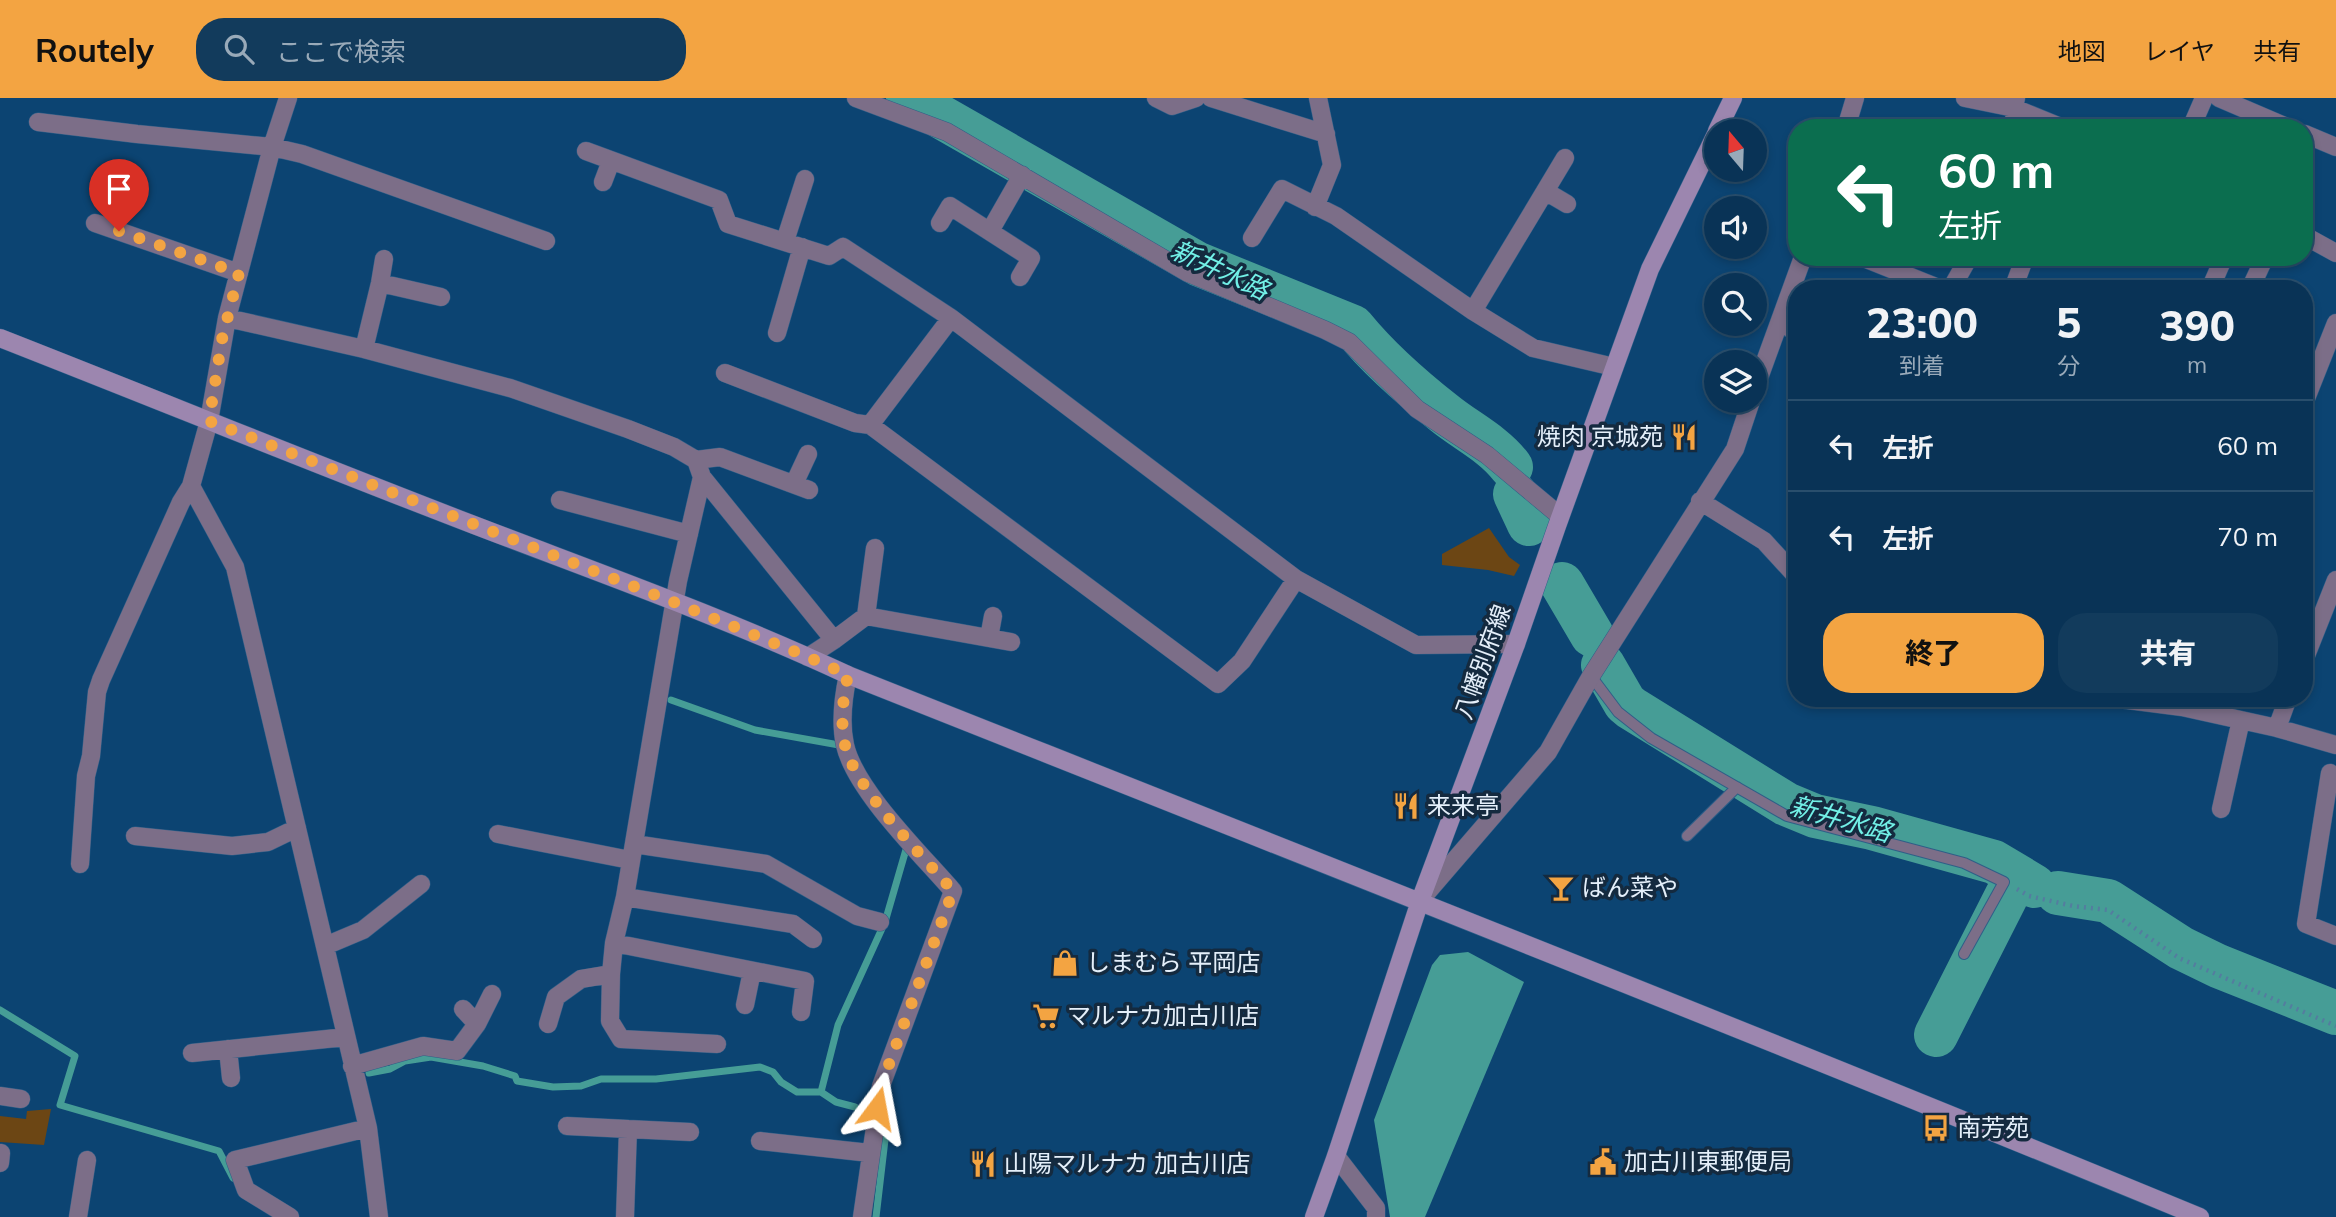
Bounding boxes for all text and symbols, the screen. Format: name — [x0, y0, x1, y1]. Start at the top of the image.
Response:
search box — [196, 18, 686, 81]
text: Routely — [35, 29, 154, 70]
icon: search — [220, 30, 258, 68]
text: ここで検索 — [276, 35, 406, 68]
text: 地図 — [2058, 36, 2106, 66]
text: レイヤ — [2144, 36, 2215, 66]
text: 共有 — [2253, 36, 2301, 66]
north arrow — [1704, 119, 1768, 182]
map controls — [1704, 119, 1767, 413]
text: 60 m — [1938, 139, 2054, 200]
icon: left — [1823, 147, 1914, 238]
pin — [89, 159, 149, 231]
icon: arrive — [100, 170, 138, 208]
button: sound — [1704, 196, 1767, 259]
text: 左折 — [1938, 205, 2002, 245]
water label: 新井水路 — [1166, 233, 1276, 307]
button: search — [1704, 273, 1767, 336]
text: 23:00 — [1866, 296, 1978, 349]
text: 5 — [2056, 296, 2081, 349]
text: 390 — [2159, 299, 2235, 352]
button: layers — [1704, 350, 1767, 413]
text: m — [2187, 350, 2207, 379]
text: 到着 — [1899, 351, 1945, 380]
text: 分 — [2057, 351, 2080, 380]
place label: 焼肉 京城苑 — [1537, 421, 1663, 451]
restaurant icon: 焼肉 京城苑 — [1669, 422, 1699, 452]
icon: left — [1823, 427, 1861, 465]
text: 60 m — [2217, 429, 2278, 462]
text: 左折 — [1882, 431, 1934, 464]
icon: left — [1823, 518, 1861, 556]
text: 70 m — [2217, 520, 2278, 553]
text: 左折 — [1882, 522, 1934, 555]
street label: 八幡別府線 — [1447, 600, 1517, 723]
button: 終了 — [1823, 613, 2044, 693]
button: 共有 — [2058, 613, 2278, 693]
water label: 新井水路 — [1787, 788, 1898, 849]
place label: 来来亭 — [1427, 790, 1499, 820]
restaurant icon: 来来亭 — [1391, 791, 1421, 821]
place label: ばん菜や — [1582, 872, 1678, 902]
bar icon: ばん菜や — [1546, 873, 1576, 903]
place label: しまむら 平岡店 — [1086, 947, 1260, 977]
shop icon: しまむら 平岡店 — [1050, 948, 1080, 978]
place label: マルナカ加古川店 — [1067, 1000, 1259, 1030]
supermarket icon: マルナカ加古川店 — [1031, 1001, 1061, 1031]
position arrow — [840, 1071, 914, 1145]
place label: 南芳苑 — [1957, 1112, 2029, 1142]
bus stop icon: 南芳苑 — [1921, 1113, 1951, 1143]
place label: 加古川東郵便局 — [1624, 1146, 1792, 1176]
public building icon: 加古川東郵便局 — [1588, 1147, 1618, 1177]
place label: 山陽マルナカ 加古川店 — [1004, 1148, 1250, 1178]
restaurant icon: 山陽マルナカ 加古川店 — [968, 1149, 998, 1179]

